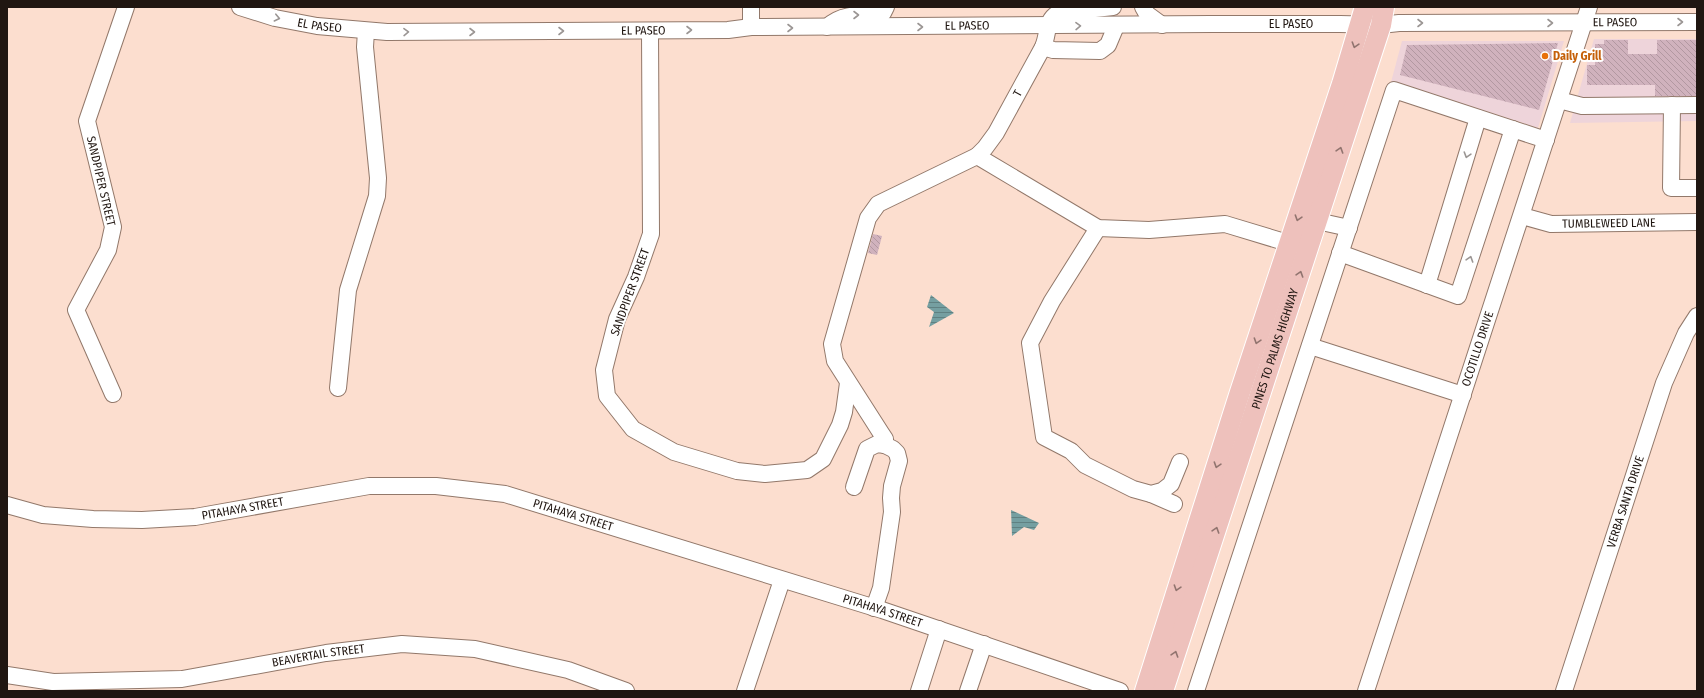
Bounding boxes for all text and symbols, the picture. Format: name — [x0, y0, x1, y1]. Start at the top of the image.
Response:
one-way arrow — [853, 11, 859, 19]
one-way arrow — [273, 13, 280, 22]
street label: EL PASEO — [296, 15, 342, 35]
street label: EL PASEO — [1593, 15, 1637, 29]
street label: EL PASEO — [1269, 17, 1313, 31]
street label: EL PASEO — [945, 18, 989, 33]
one-way arrow — [1677, 18, 1683, 26]
one-way arrow — [1417, 19, 1423, 27]
one-way arrow — [1547, 19, 1553, 27]
one-way arrow — [1075, 22, 1081, 30]
street label: EL PASEO — [621, 23, 666, 38]
one-way arrow — [787, 23, 793, 32]
one-way arrow — [917, 23, 923, 31]
one-way arrow — [686, 26, 692, 34]
one-way arrow — [558, 27, 564, 35]
one-way arrow — [403, 28, 409, 36]
one-way arrow — [469, 28, 475, 36]
one-way arrow — [1351, 41, 1360, 48]
place label: Daily Grill — [1553, 49, 1602, 63]
marker: Daily Grill — [1540, 51, 1550, 61]
street label: T — [1010, 87, 1025, 99]
street label: SANDPIPER STREET — [84, 135, 118, 228]
one-way arrow — [1335, 147, 1344, 154]
one-way arrow — [1463, 151, 1471, 158]
one-way arrow — [1294, 214, 1303, 221]
street label: TUMBLEWEED LANE — [1562, 216, 1656, 231]
street label: SANDPIPER STREET — [608, 246, 652, 338]
one-way arrow — [1465, 255, 1474, 262]
one-way arrow — [1295, 271, 1304, 278]
street label: PINES TO PALMS HIGHWAY — [1249, 287, 1301, 411]
street label: OCOTILLO DRIVE — [1459, 309, 1496, 388]
one-way arrow — [1253, 337, 1262, 344]
street label: VERBA SANTA DRIVE — [1604, 454, 1647, 550]
one-way arrow — [1213, 461, 1222, 468]
street label: PITAHAYA STREET — [201, 494, 285, 523]
street label: PITAHAYA STREET — [531, 496, 615, 534]
one-way arrow — [1211, 527, 1219, 534]
one-way arrow — [1173, 585, 1182, 592]
street label: PITAHAYA STREET — [841, 591, 925, 630]
street label: BEAVERTAIL STREET — [271, 641, 366, 670]
one-way arrow — [1170, 651, 1179, 658]

